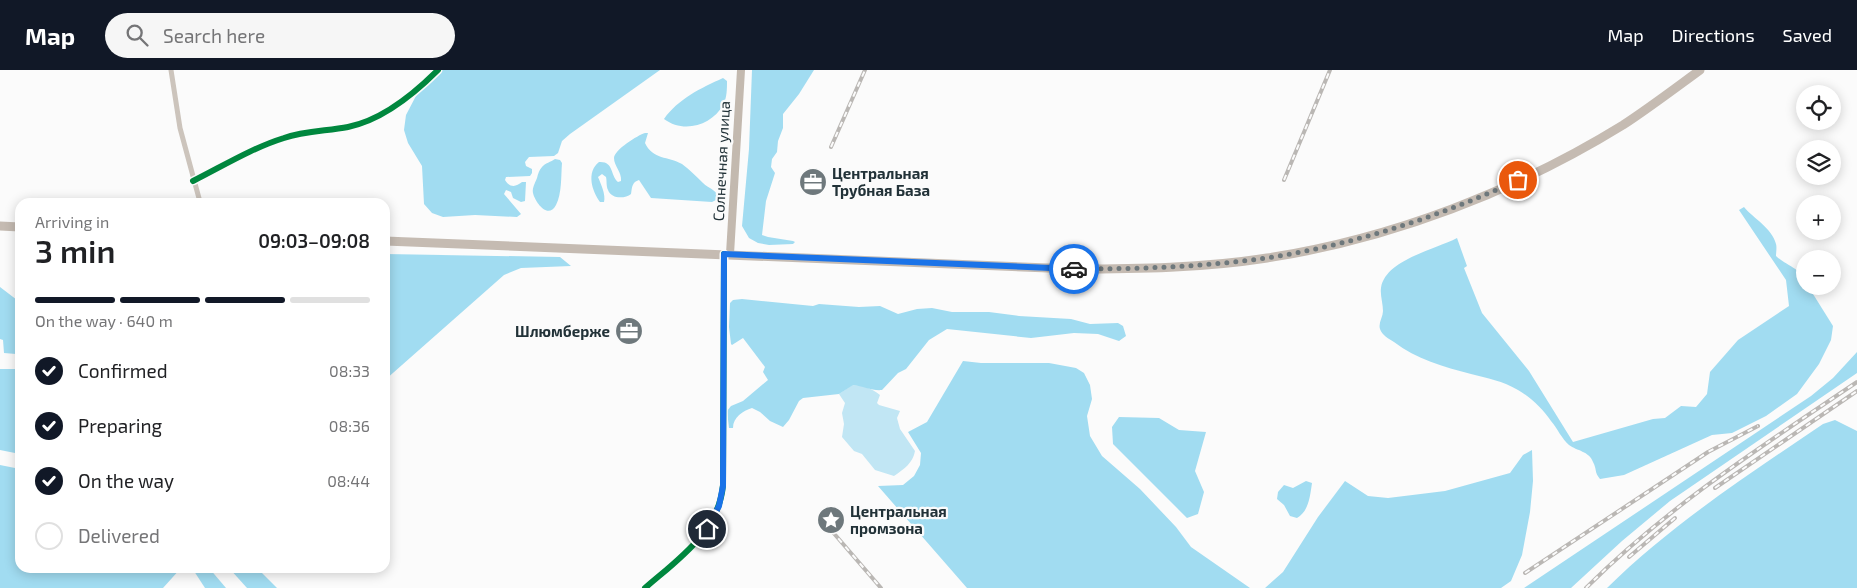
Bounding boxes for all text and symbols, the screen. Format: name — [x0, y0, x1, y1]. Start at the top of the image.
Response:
search box — [105, 13, 455, 58]
text: Map — [25, 21, 75, 50]
icon: search — [123, 21, 151, 49]
text: Search here — [163, 24, 265, 47]
text: Map — [1607, 24, 1644, 46]
text: Directions — [1672, 24, 1755, 46]
text: Saved — [1783, 24, 1832, 46]
map controls — [1796, 85, 1841, 295]
button: locate — [1796, 85, 1841, 130]
street label: Солнечная улица — [709, 100, 734, 222]
button: layers — [1796, 140, 1841, 185]
pin — [1497, 159, 1539, 201]
place label: Центральная Трубная База — [832, 164, 930, 199]
icon: bag — [1504, 166, 1532, 194]
office icon: Центральная Трубная База — [798, 167, 828, 197]
button: + — [1796, 195, 1841, 240]
text: Arriving in — [35, 212, 109, 231]
text: 09:03–09:08 — [258, 229, 370, 252]
text: 3 min — [35, 231, 116, 269]
courier — [1049, 244, 1099, 294]
button: − — [1796, 250, 1841, 295]
icon: car — [1060, 255, 1088, 283]
text: On the way · 640 m — [35, 311, 173, 330]
office icon: Шлюмберже — [614, 316, 644, 346]
place label: Шлюмберже — [515, 322, 610, 340]
icon: check — [35, 357, 63, 385]
text: Confirmed — [78, 359, 168, 382]
text: 08:33 — [329, 361, 370, 380]
icon: check — [35, 412, 63, 440]
text: Preparing — [78, 414, 162, 437]
text: 08:36 — [329, 416, 370, 435]
icon: check — [35, 467, 63, 495]
text: On the way — [78, 469, 174, 492]
text: 08:44 — [327, 471, 370, 490]
place label: Центральная промзона — [850, 502, 947, 537]
place icon: Центральная промзона — [816, 505, 846, 535]
pin — [686, 508, 728, 550]
icon: home — [693, 515, 721, 543]
text: Delivered — [78, 524, 160, 547]

